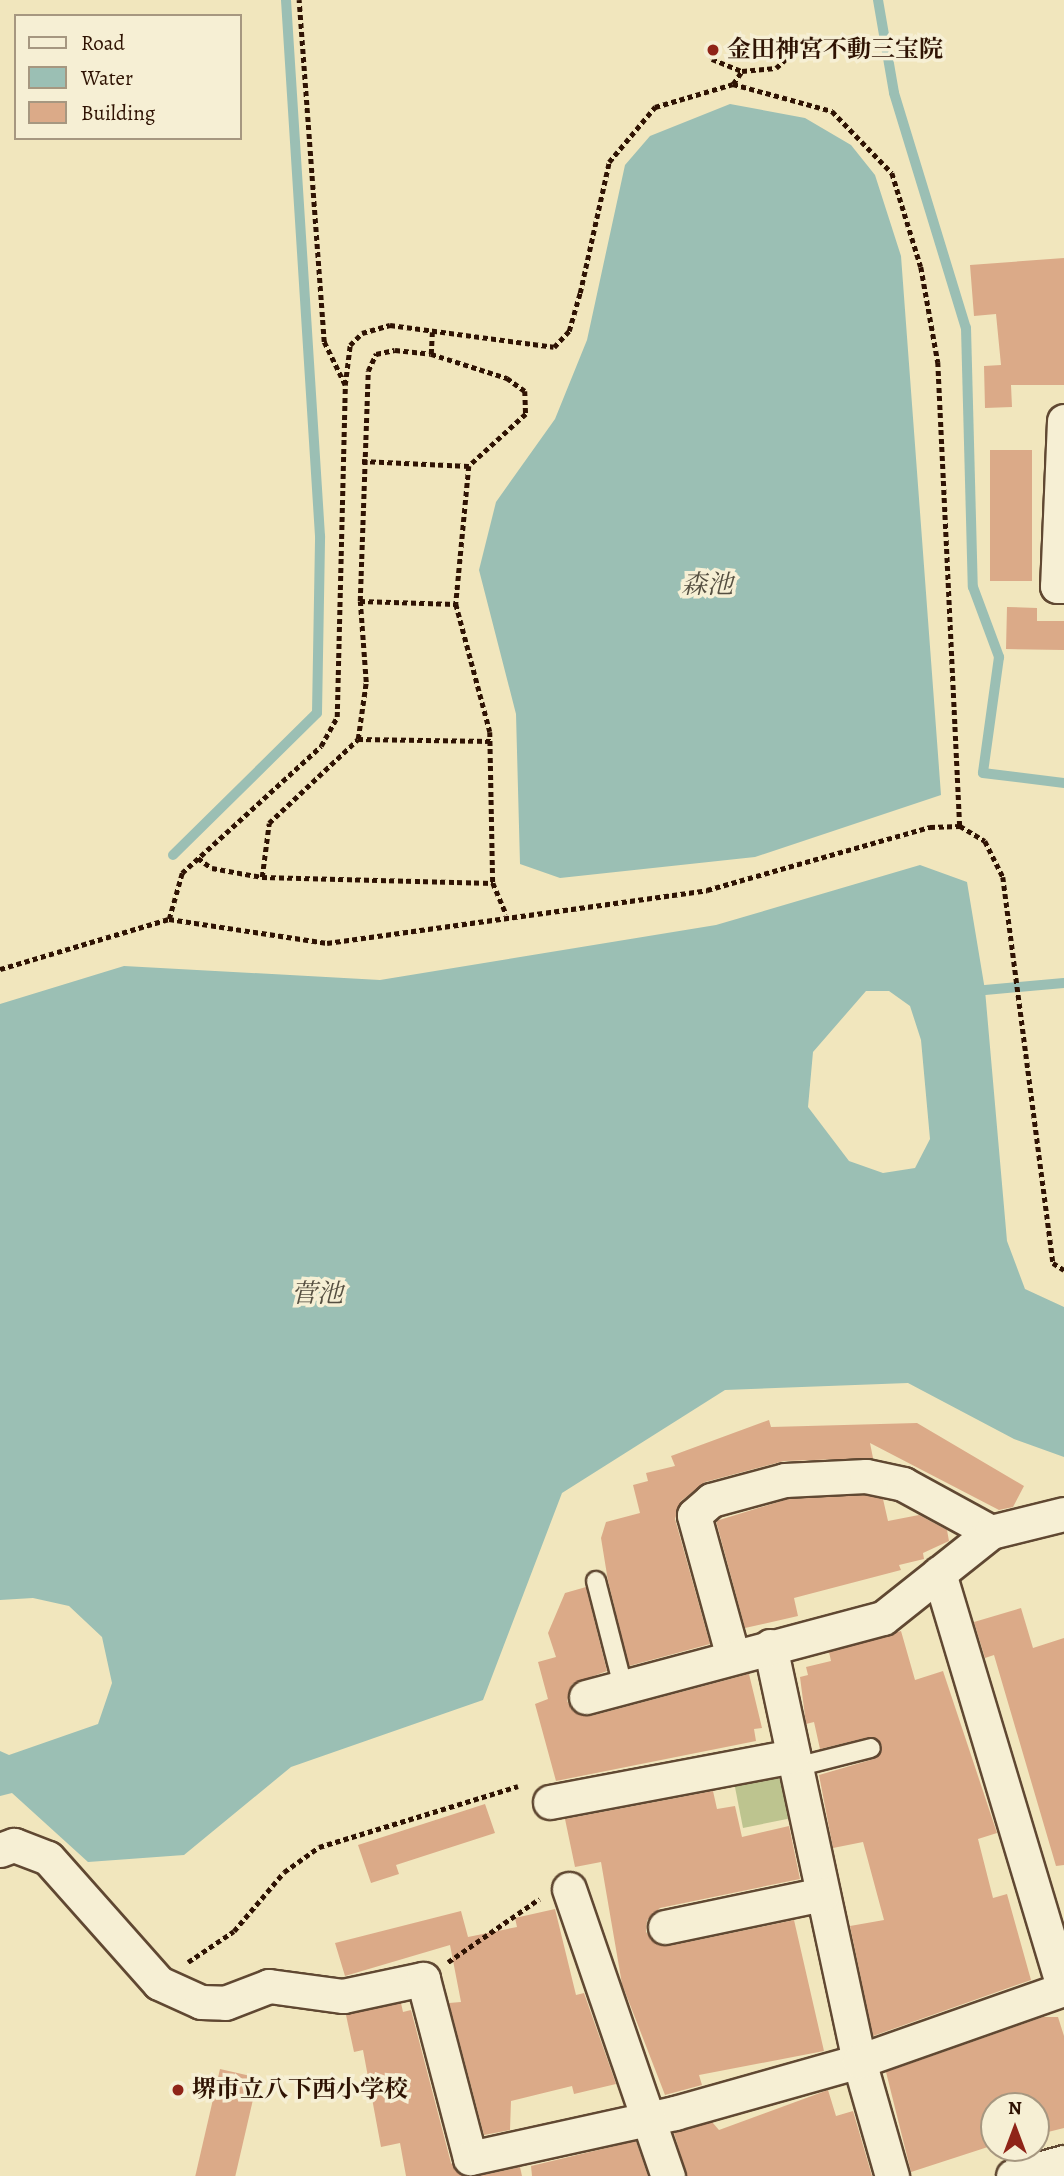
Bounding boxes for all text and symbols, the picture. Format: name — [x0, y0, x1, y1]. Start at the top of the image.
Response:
legend — [14, 14, 242, 140]
text: Road — [81, 29, 125, 57]
place label: 金田神宮不動三宝院 — [727, 36, 943, 64]
marker: 金田神宮不動三宝院 — [705, 42, 721, 58]
text: Water — [81, 64, 133, 92]
text: Building — [81, 99, 155, 127]
water label: 森池 — [681, 569, 733, 601]
water label: 菅池 — [291, 1278, 343, 1310]
place label: 堺市立八下西小学校 — [192, 2076, 408, 2104]
marker: 堺市立八下西小学校 — [170, 2082, 186, 2098]
north arrow — [980, 2092, 1050, 2162]
text: N — [1008, 2095, 1022, 2121]

